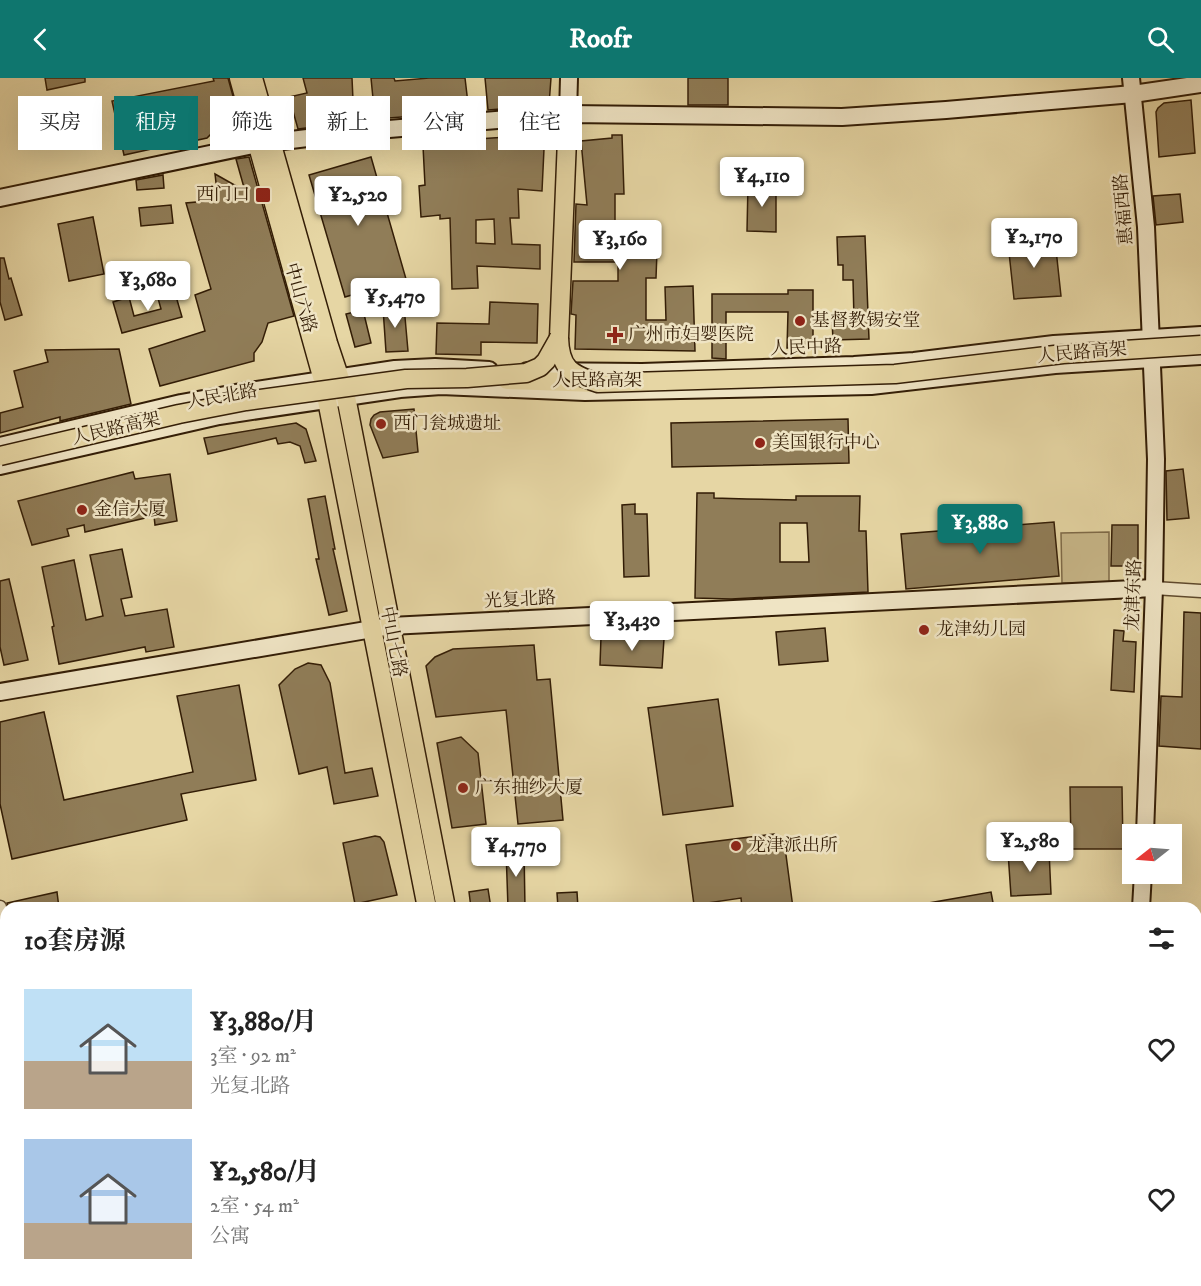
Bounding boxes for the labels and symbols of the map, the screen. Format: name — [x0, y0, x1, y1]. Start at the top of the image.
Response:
pin: ¥4,110 — [713, 157, 811, 208]
street label: 惠福西路 — [1110, 172, 1138, 246]
pin: ¥2,520 — [309, 176, 407, 227]
place label: 西门口 — [196, 184, 250, 206]
marker: 西门口 — [254, 186, 272, 204]
pin: ¥2,170 — [985, 218, 1083, 269]
pin: ¥3,160 — [571, 220, 669, 271]
street label: 中山六路 — [280, 260, 320, 336]
pin: ¥3,680 — [99, 261, 197, 312]
pin: ¥5,470 — [346, 278, 444, 329]
place label: 基督教锡安堂 — [812, 310, 920, 332]
marker: 基督教锡安堂 — [793, 314, 807, 328]
place label: 广州市妇婴医院 — [628, 324, 754, 346]
marker: 广州市妇婴医院 — [606, 326, 624, 344]
street label: 人民中路 — [770, 336, 842, 360]
street label: 人民路高架 — [1036, 338, 1128, 368]
street label: 人民路高架 — [552, 370, 642, 392]
street label: 人民北路 — [185, 380, 259, 414]
street label: 人民路高架 — [70, 408, 162, 450]
place label: 西门瓮城遗址 — [393, 413, 501, 435]
marker: 西门瓮城遗址 — [374, 417, 388, 431]
place label: 美国银行中心 — [772, 432, 880, 454]
marker: 美国银行中心 — [753, 436, 767, 450]
place label: 金信大厦 — [94, 499, 166, 521]
marker: 金信大厦 — [75, 503, 89, 517]
pin: ¥3,880 — [931, 504, 1029, 555]
street label: 龙津东路 — [1122, 559, 1146, 631]
street label: 光复北路 — [483, 587, 557, 613]
pin: ¥3,430 — [583, 601, 681, 652]
street label: 中山七路 — [375, 605, 411, 679]
place label: 龙津幼儿园 — [936, 619, 1026, 641]
marker: 龙津幼儿园 — [917, 623, 931, 637]
place label: 广东抽纱大厦 — [475, 777, 583, 799]
marker: 广东抽纱大厦 — [456, 781, 470, 795]
pin: ¥2,580 — [981, 822, 1079, 873]
north arrow — [1122, 824, 1182, 884]
pin: ¥4,770 — [467, 827, 565, 878]
place label: 龙津派出所 — [748, 835, 838, 857]
marker: 龙津派出所 — [729, 839, 743, 853]

